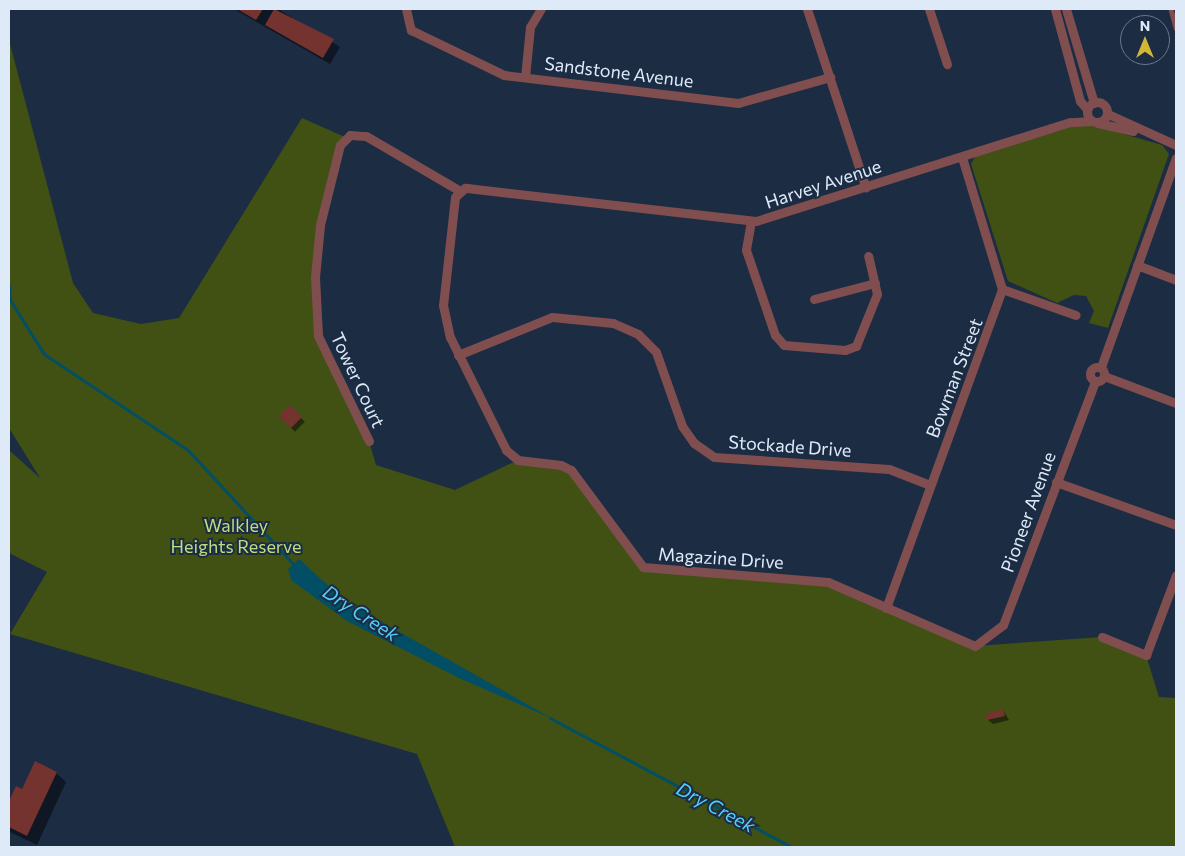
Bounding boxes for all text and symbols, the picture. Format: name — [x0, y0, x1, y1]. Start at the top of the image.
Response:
north arrow — [1120, 15, 1170, 65]
text: N — [1140, 17, 1150, 34]
street label: Sandstone Avenue — [543, 52, 695, 92]
street label: Harvey Avenue — [762, 155, 884, 213]
street label: Bowman Street — [921, 315, 987, 441]
street label: Tower Court — [327, 329, 389, 431]
street label: Stockade Drive — [728, 431, 852, 461]
street label: Pioneer Avenue — [996, 449, 1060, 575]
park label: Walkley Heights Reserve — [171, 515, 301, 558]
street label: Magazine Drive — [657, 543, 785, 573]
water label: Dry Creek — [319, 580, 403, 646]
water label: Dry Creek — [673, 777, 759, 837]

